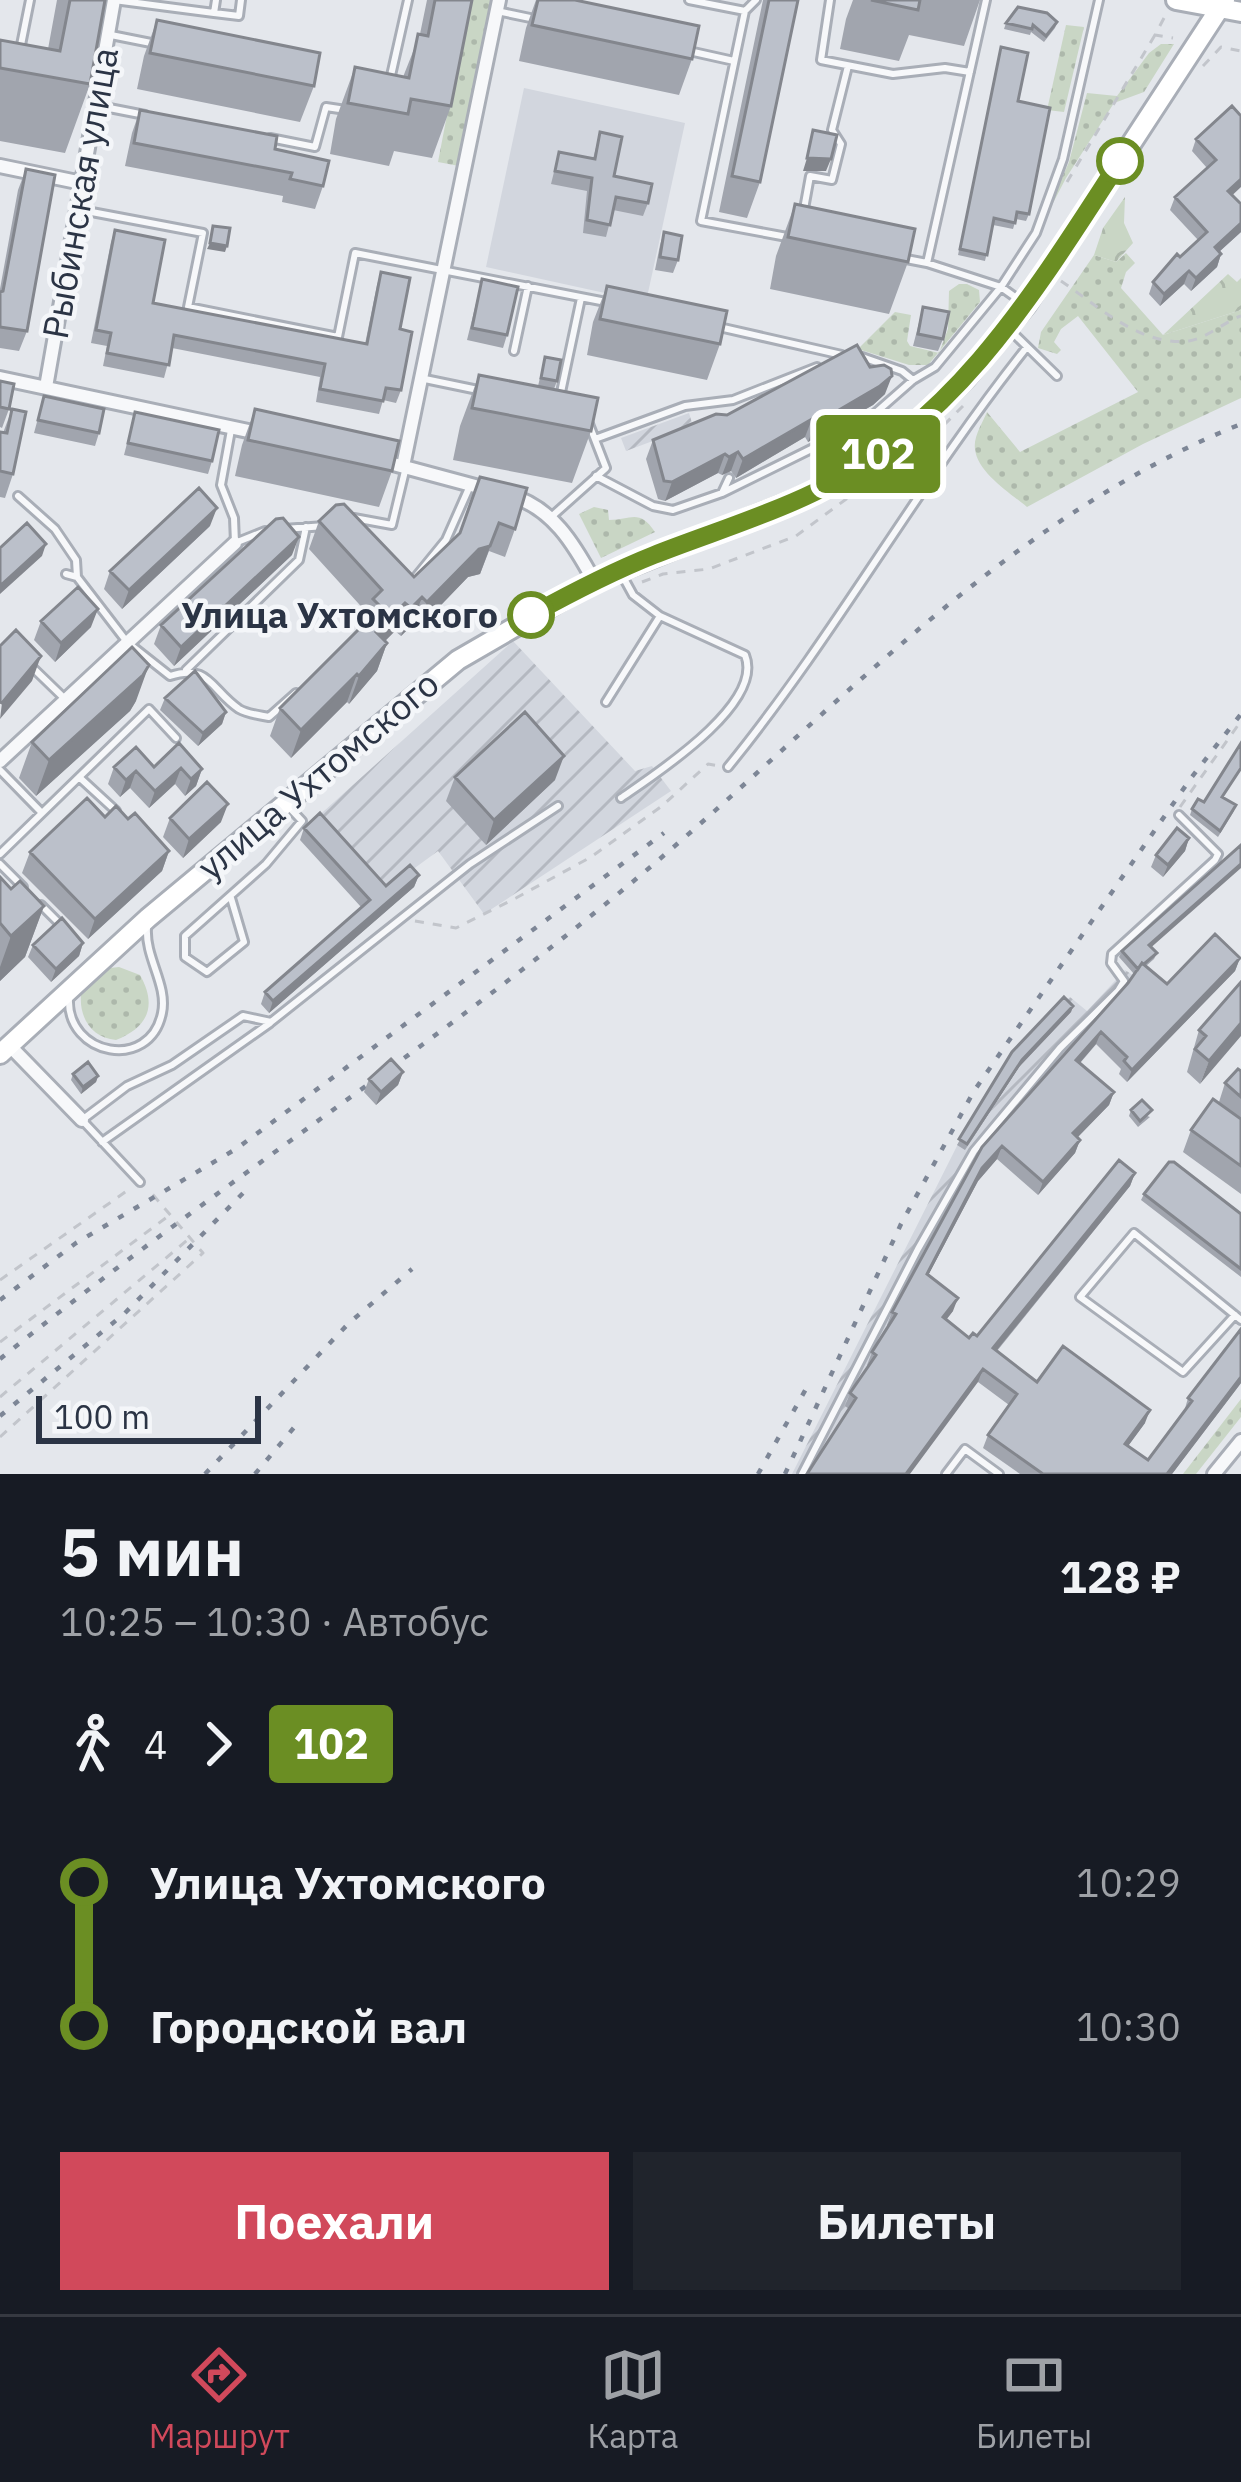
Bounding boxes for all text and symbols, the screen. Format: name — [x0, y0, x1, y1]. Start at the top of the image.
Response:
street label: Рыбинская улица — [31, 44, 128, 342]
unlabelled marker — [1098, 139, 1142, 183]
line badge: 102 — [809, 415, 947, 493]
text: 102 — [840, 426, 916, 481]
place label: Улица Ухтомского — [181, 591, 498, 638]
marker: Улица Ухтомского — [509, 593, 553, 637]
street label: улица Ухтомского — [187, 660, 448, 889]
scale bar — [36, 1390, 261, 1443]
text: 100 m — [54, 1395, 150, 1438]
text: 5 мин — [60, 1508, 244, 1594]
text: 128 ₽ — [1060, 1547, 1181, 1605]
text: 10:25 – 10:30 · Автобус — [60, 1596, 489, 1647]
icon: walk — [60, 1711, 126, 1777]
icon: forward — [185, 1711, 251, 1777]
text: 102 — [293, 1716, 369, 1771]
text: 4 — [144, 1719, 167, 1770]
text: Улица Ухтомского — [150, 1853, 546, 1911]
text: 10:29 — [1076, 1857, 1181, 1908]
text: Городской вал — [150, 1997, 467, 2055]
text: 10:30 — [1076, 2001, 1181, 2052]
button: Поехали — [60, 2152, 609, 2290]
button: Билеты — [633, 2152, 1181, 2290]
tab: Маршрут — [149, 2342, 290, 2457]
tab: Карта — [588, 2342, 678, 2457]
tab: Билеты — [976, 2342, 1092, 2457]

